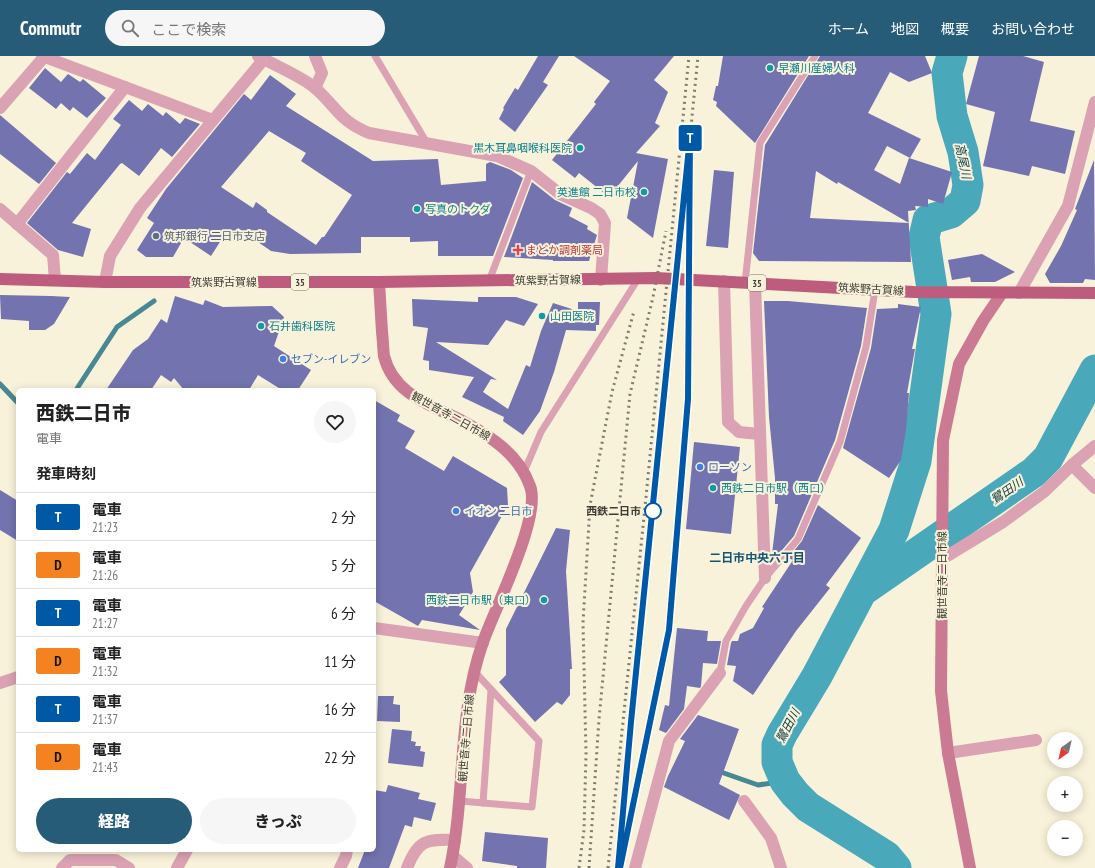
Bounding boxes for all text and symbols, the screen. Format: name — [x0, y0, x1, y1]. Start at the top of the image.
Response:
search box — [105, 10, 385, 46]
text: Commutr — [20, 16, 81, 40]
icon: search — [119, 17, 141, 39]
text: ここで検索 — [151, 20, 226, 39]
text: ホーム — [827, 20, 869, 38]
text: 地図 — [891, 20, 919, 38]
text: 概要 — [941, 20, 969, 38]
text: お問い合わせ — [991, 20, 1075, 38]
place label: 早瀬川産婦人科 — [778, 61, 855, 75]
marker: 早瀬川産婦人科 — [765, 63, 775, 73]
line badge: T — [677, 125, 703, 151]
text: T — [687, 129, 693, 147]
place label: 黒木耳鼻咽喉科医院 — [473, 141, 572, 155]
water label: 高尾川 — [952, 142, 975, 182]
marker: 黒木耳鼻咽喉科医院 — [575, 143, 585, 153]
place label: 英進館 二日市校 — [557, 185, 636, 199]
marker: 英進館 二日市校 — [639, 187, 649, 197]
place label: 写真のトクダ — [425, 202, 491, 216]
marker: 写真のトクダ — [412, 204, 422, 214]
place label: 筑邦銀行 二日市支店 — [164, 229, 265, 243]
marker: 筑邦銀行 二日市支店 — [151, 231, 161, 241]
place label: まどか調剤薬局 — [526, 243, 603, 257]
marker: まどか調剤薬局 — [513, 245, 523, 255]
street label: 筑紫野古賀線 — [515, 272, 581, 288]
road number: 35 — [291, 274, 309, 290]
street label: 筑紫野古賀線 — [191, 275, 257, 289]
road number: 35 — [748, 275, 766, 291]
street label: 筑紫野古賀線 — [838, 280, 904, 298]
place label: 山田医院 — [550, 309, 594, 323]
marker: 山田医院 — [537, 311, 547, 321]
place label: 石井歯科医院 — [269, 319, 335, 333]
marker: 石井歯科医院 — [256, 321, 266, 331]
place label: セブン-イレブン — [291, 352, 371, 366]
marker: セブン-イレブン — [278, 354, 288, 364]
street label: 観世音寺二日市線 — [409, 389, 493, 443]
text: 西鉄二日市 — [36, 401, 131, 425]
button: heart — [314, 401, 356, 443]
text: 電車 — [36, 430, 62, 447]
place label: ローソン — [708, 460, 752, 474]
marker: ローソン — [695, 462, 705, 472]
text: 発車時刻 — [36, 464, 96, 483]
water label: 鷺田川 — [988, 473, 1027, 507]
place label: 西鉄二日市駅（西口） — [721, 481, 831, 495]
marker: 西鉄二日市駅（西口） — [708, 483, 718, 493]
text: 電車 — [92, 500, 122, 519]
marker: 西鉄二日市 — [644, 502, 662, 520]
place label: イオン 二日市 — [464, 504, 532, 518]
place label: 西鉄二日市 — [586, 504, 641, 518]
marker: イオン 二日市 — [451, 506, 461, 516]
text: T — [55, 508, 61, 526]
text: 2 分 — [331, 508, 356, 527]
text: 21:23 — [92, 519, 118, 536]
street label: 観世音寺二日市線 — [935, 531, 949, 619]
text: 電車 — [92, 548, 122, 567]
district label: 二日市中央六丁目 — [709, 550, 805, 565]
text: D — [54, 556, 62, 574]
text: 5 分 — [331, 556, 356, 575]
text: 21:26 — [92, 567, 118, 584]
place label: 西鉄二日市駅（東口） — [426, 593, 536, 607]
marker: 西鉄二日市駅（東口） — [539, 595, 549, 605]
text: 電車 — [92, 596, 122, 615]
text: T — [55, 604, 61, 622]
text: 6 分 — [331, 604, 356, 623]
text: 21:27 — [92, 615, 118, 632]
text: 電車 — [92, 644, 122, 663]
text: D — [54, 652, 62, 670]
text: 11 分 — [324, 652, 356, 671]
text: 21:32 — [92, 663, 118, 680]
text: 電車 — [92, 692, 122, 711]
street label: 観世音寺二日市線 — [455, 694, 477, 782]
text: T — [55, 700, 61, 718]
text: 16 分 — [324, 700, 356, 719]
water label: 鷺田川 — [772, 705, 804, 745]
text: 21:37 — [92, 711, 118, 728]
north arrow — [1047, 732, 1083, 768]
map controls — [1047, 732, 1083, 856]
text: 電車 — [92, 740, 122, 759]
text: D — [54, 748, 62, 766]
text: 22 分 — [324, 748, 356, 767]
text: 21:43 — [92, 759, 118, 776]
button: + — [1047, 776, 1083, 812]
button: 経路 — [36, 798, 192, 844]
button: きっぷ — [200, 798, 356, 844]
button: − — [1047, 820, 1083, 856]

